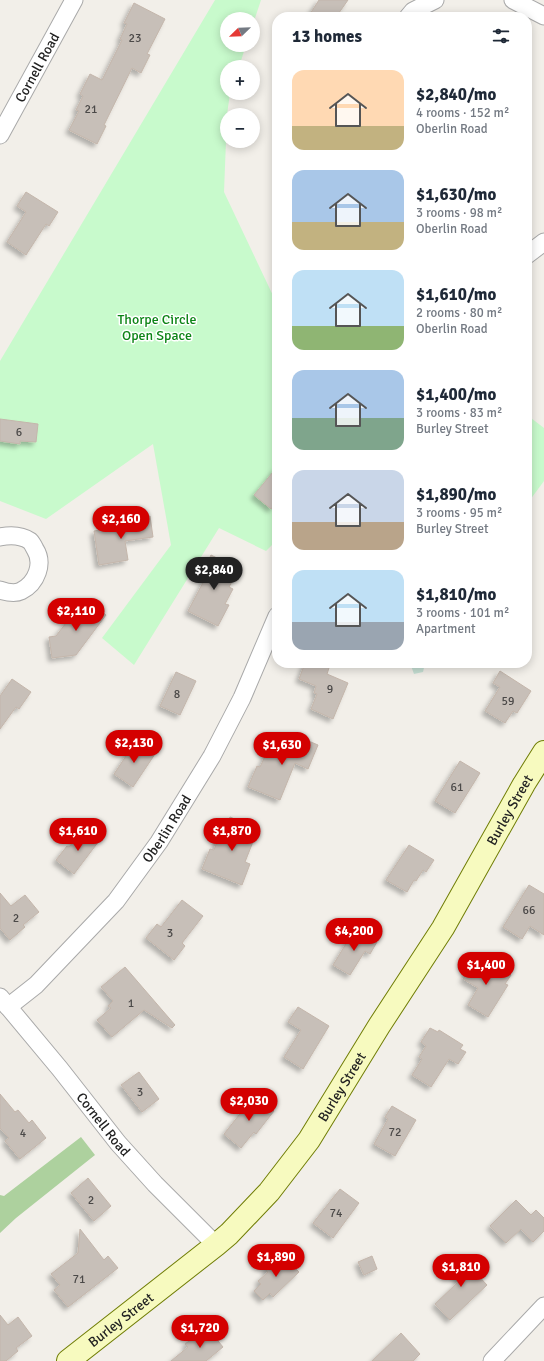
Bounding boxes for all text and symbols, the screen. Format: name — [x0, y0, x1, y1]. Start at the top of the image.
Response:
north arrow — [220, 12, 260, 52]
map controls — [220, 12, 260, 148]
icon: filters — [490, 25, 512, 47]
text: 13 homes — [292, 26, 362, 47]
street label: Cornell Road — [11, 30, 63, 105]
house number: 23 — [129, 31, 141, 46]
button: + — [220, 60, 260, 100]
text: $2,840/mo — [416, 84, 496, 105]
icon: home — [324, 86, 372, 134]
house number: 21 — [85, 102, 97, 117]
text: 4 rooms · 152 m² — [416, 105, 509, 121]
button: − — [220, 108, 260, 148]
text: Oberlin Road — [416, 121, 488, 137]
text: $1,630/mo — [416, 184, 496, 205]
icon: home — [324, 186, 372, 234]
text: 3 rooms · 98 m² — [416, 205, 502, 221]
text: Oberlin Road — [416, 221, 488, 237]
text: $1,610/mo — [416, 284, 496, 305]
icon: home — [324, 286, 372, 334]
text: 2 rooms · 80 m² — [416, 305, 502, 321]
park label: Thorpe Circle Open Space — [117, 311, 197, 344]
text: Oberlin Road — [416, 321, 488, 337]
text: $1,400/mo — [416, 384, 496, 405]
icon: home — [324, 386, 372, 434]
text: 3 rooms · 83 m² — [416, 405, 502, 421]
text: Burley Street — [416, 421, 489, 437]
house number: 6 — [16, 425, 22, 440]
text: $1,890/mo — [416, 484, 496, 505]
icon: home — [324, 486, 372, 534]
text: 3 rooms · 95 m² — [416, 505, 502, 521]
pin: $2,160 — [88, 506, 154, 540]
text: $2,160 — [102, 511, 140, 527]
text: Burley Street — [416, 521, 489, 537]
pin: $2,840 — [181, 557, 247, 591]
text: $2,840 — [195, 562, 233, 578]
text: $1,810/mo — [416, 584, 496, 605]
icon: home — [324, 586, 372, 634]
pin: $2,110 — [43, 598, 109, 632]
text: $2,110 — [57, 603, 95, 619]
text: 3 rooms · 101 m² — [416, 605, 509, 621]
text: Apartment — [416, 621, 476, 637]
house number: 9 — [327, 682, 333, 697]
house number: 8 — [174, 687, 180, 702]
house number: 59 — [502, 694, 514, 709]
pin: $2,130 — [101, 730, 167, 764]
pin: $1,630 — [249, 732, 315, 766]
text: $2,130 — [115, 735, 153, 751]
text: $1,630 — [263, 737, 301, 753]
street label: Burley Street — [483, 771, 536, 848]
house number: 61 — [451, 780, 463, 795]
street label: Oberlin Road — [138, 792, 195, 866]
pin: $1,610 — [45, 818, 111, 852]
pin: $1,870 — [199, 818, 265, 852]
text: $1,610 — [59, 823, 97, 839]
text: $1,870 — [213, 823, 251, 839]
house number: 66 — [523, 903, 535, 918]
house number: 2 — [13, 911, 19, 926]
pin: $4,200 — [321, 918, 387, 952]
text: $4,200 — [335, 923, 373, 939]
house number: 3 — [167, 926, 173, 941]
pin: $1,400 — [453, 952, 519, 986]
text: $1,400 — [467, 957, 505, 973]
house number: 1 — [128, 996, 134, 1011]
street label: Burley Street — [314, 1049, 369, 1125]
house number: 3 — [137, 1085, 143, 1100]
pin: $2,030 — [216, 1088, 282, 1122]
street label: Cornell Road — [73, 1089, 134, 1160]
text: $2,030 — [230, 1093, 268, 1109]
house number: 72 — [389, 1125, 401, 1140]
house number: 4 — [20, 1126, 27, 1141]
house number: 2 — [88, 1193, 94, 1208]
house number: 74 — [330, 1206, 343, 1221]
pin: $1,890 — [243, 1244, 309, 1278]
text: $1,890 — [257, 1249, 295, 1265]
pin: $1,810 — [428, 1254, 494, 1288]
text: $1,810 — [442, 1259, 480, 1275]
house number: 71 — [73, 1272, 85, 1287]
street label: Burley Street — [85, 1289, 157, 1351]
pin: $1,720 — [167, 1315, 233, 1349]
text: $1,720 — [181, 1320, 219, 1336]

